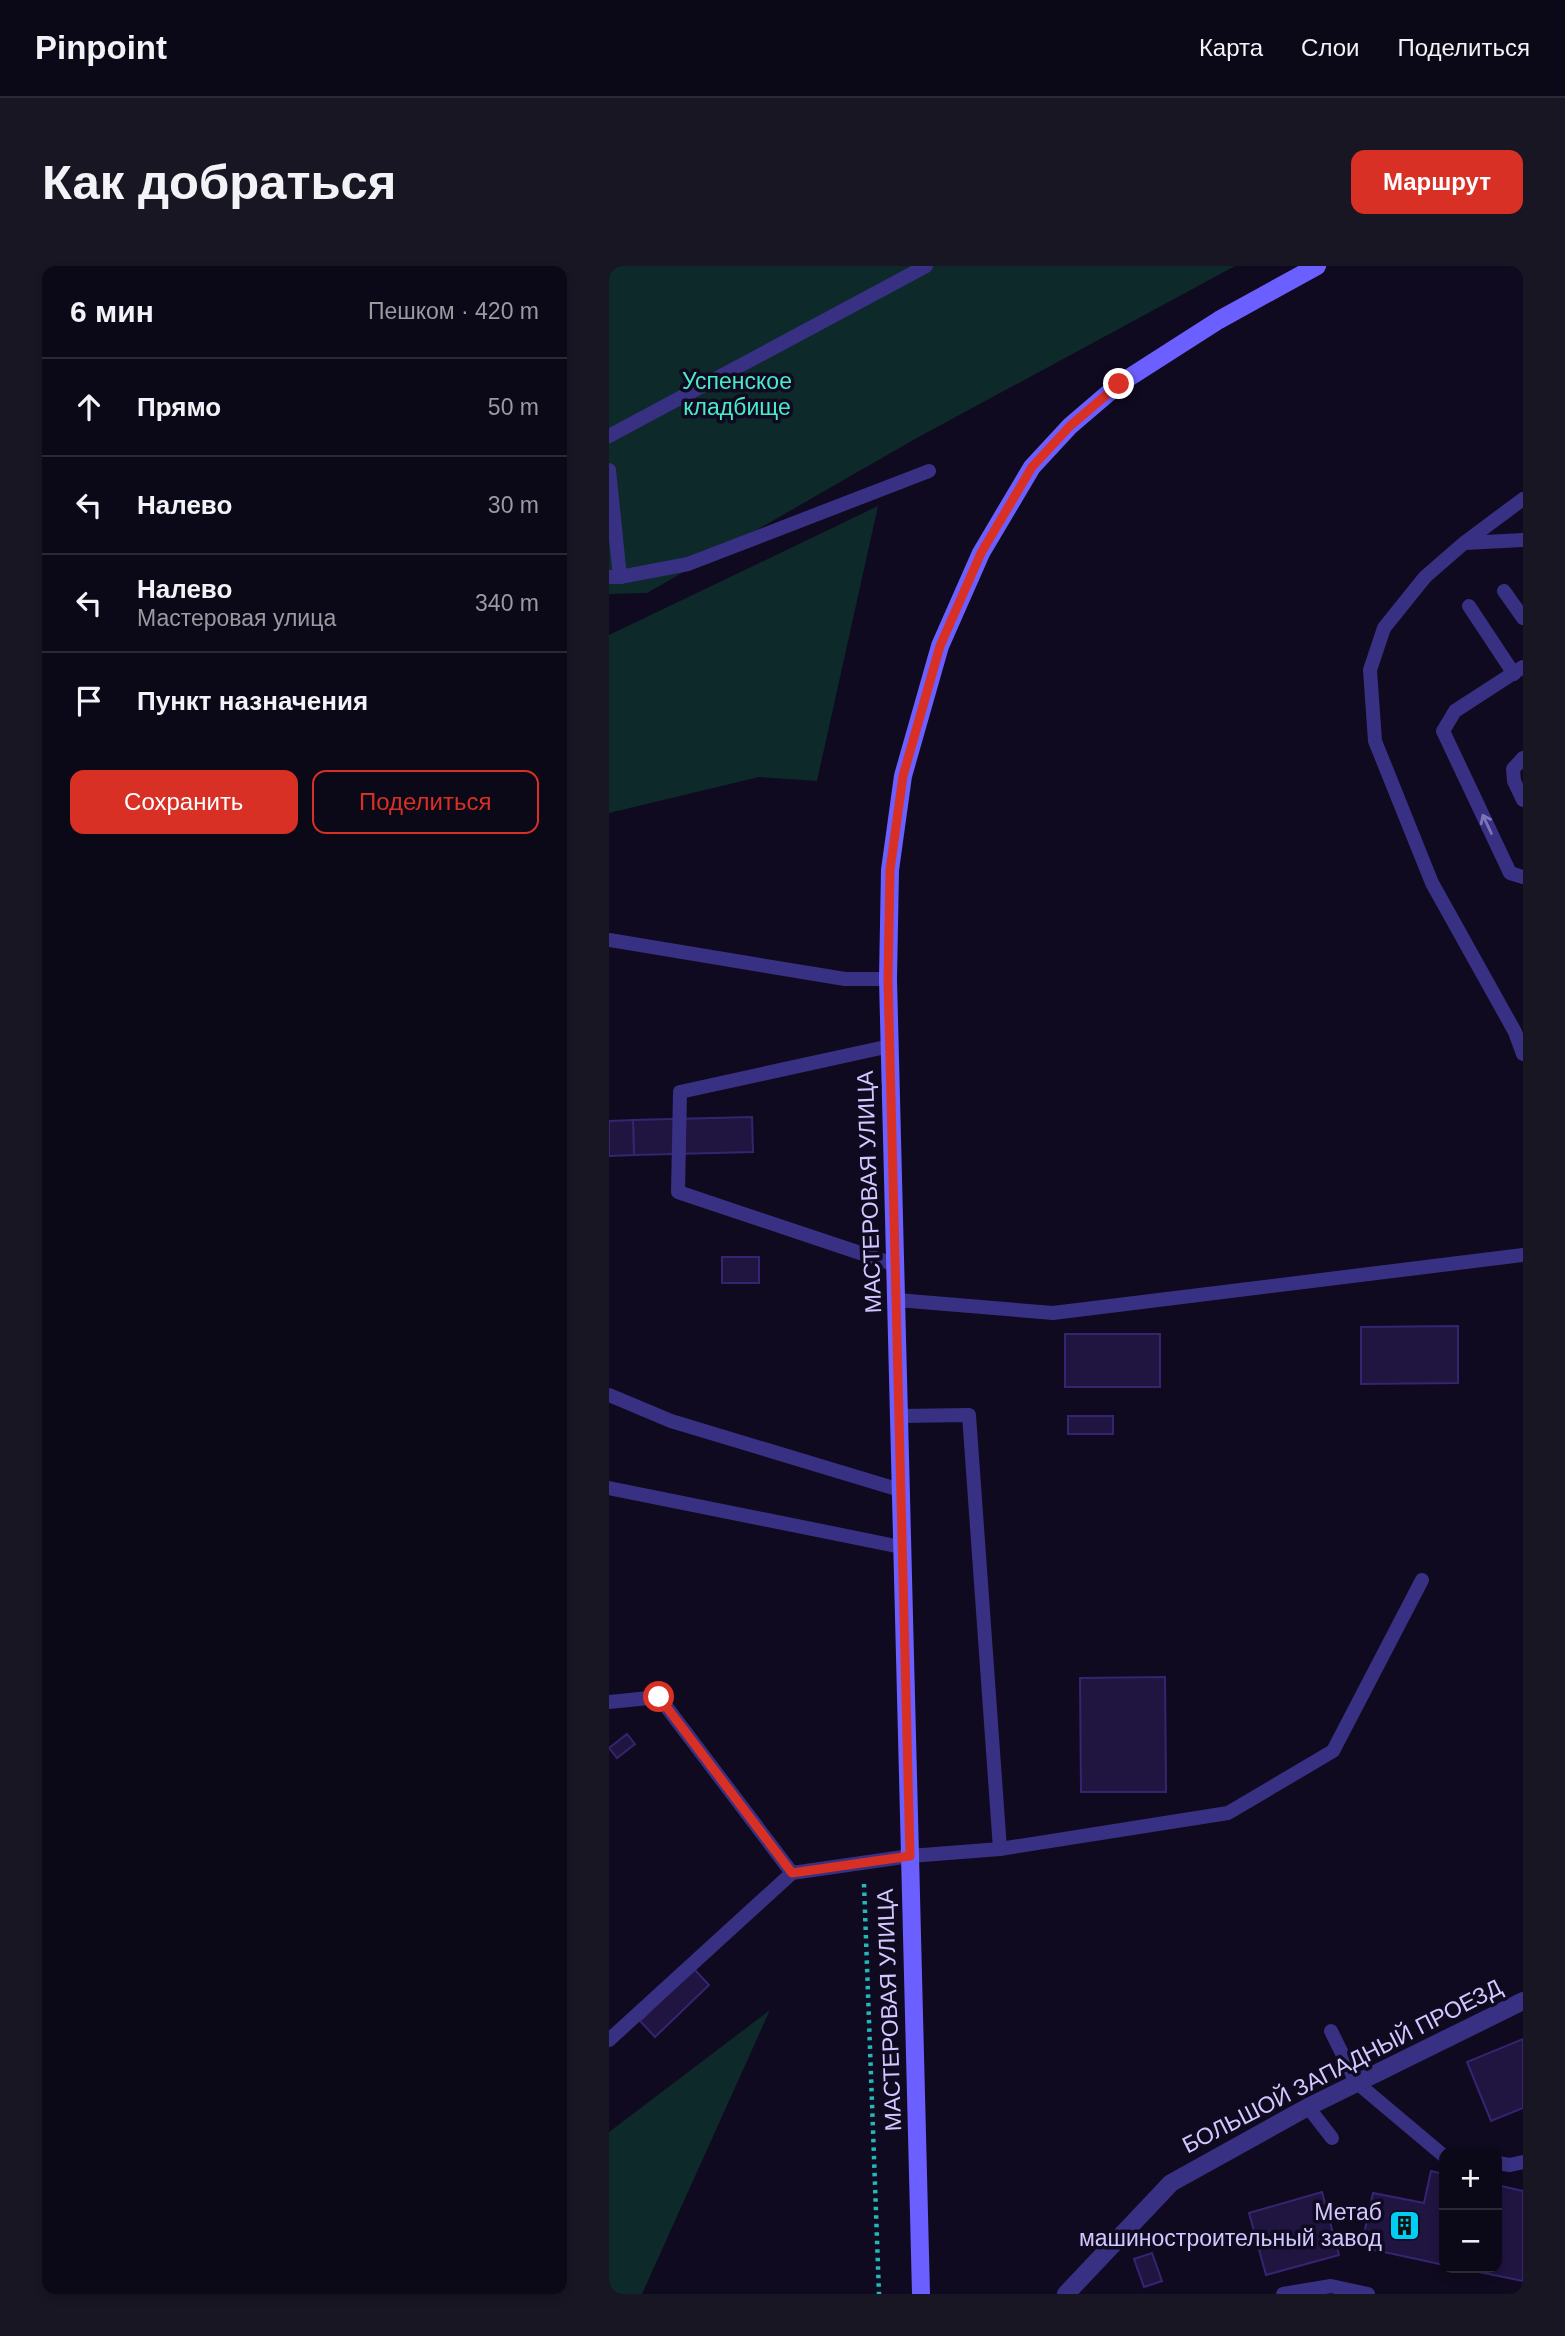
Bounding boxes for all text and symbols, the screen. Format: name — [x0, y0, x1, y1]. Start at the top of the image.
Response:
text: Pinpoint — [35, 29, 167, 66]
text: Карта — [1199, 34, 1263, 61]
text: Слои — [1301, 34, 1359, 61]
text: Поделиться — [1397, 34, 1530, 61]
button: Маршрут — [1351, 150, 1523, 214]
text: Как добраться — [42, 155, 396, 209]
text: 6 мин — [70, 295, 154, 328]
text: Пешком · 420 m — [368, 298, 539, 324]
park label: Успенское кладбище — [682, 368, 792, 420]
route end — [1103, 368, 1134, 399]
icon: ahead — [70, 388, 108, 426]
text: Прямо — [137, 392, 221, 422]
text: 50 m — [488, 394, 539, 420]
icon: left — [70, 486, 108, 524]
text: Налево — [137, 490, 232, 520]
text: 30 m — [488, 492, 539, 518]
text: Налево — [137, 574, 232, 604]
icon: left — [70, 584, 108, 622]
text: 340 m — [475, 590, 539, 616]
text: Мастеровая улица — [137, 605, 336, 631]
icon: arrive — [70, 682, 108, 720]
text: Пункт назначения — [137, 686, 368, 716]
button: Сохранить — [70, 770, 298, 834]
button: Поделиться — [312, 770, 539, 834]
one-way arrow — [1479, 814, 1493, 835]
street label: МАСТЕРОВАЯ УЛИЦА — [852, 1070, 886, 1314]
route start — [643, 1681, 674, 1712]
street label: МАСТЕРОВАЯ УЛИЦА — [872, 1888, 906, 2132]
street label: БОЛЬШОЙ ЗАПАДНЫЙ ПРОЕЗД — [1177, 1973, 1507, 2158]
map controls — [1439, 2147, 1502, 2273]
button: + — [1439, 2147, 1502, 2210]
place label: Метаб машиностроительный завод — [1079, 2199, 1383, 2251]
building icon: Метаб машиностроительный завод — [1388, 2208, 1422, 2242]
button: − — [1439, 2210, 1502, 2273]

